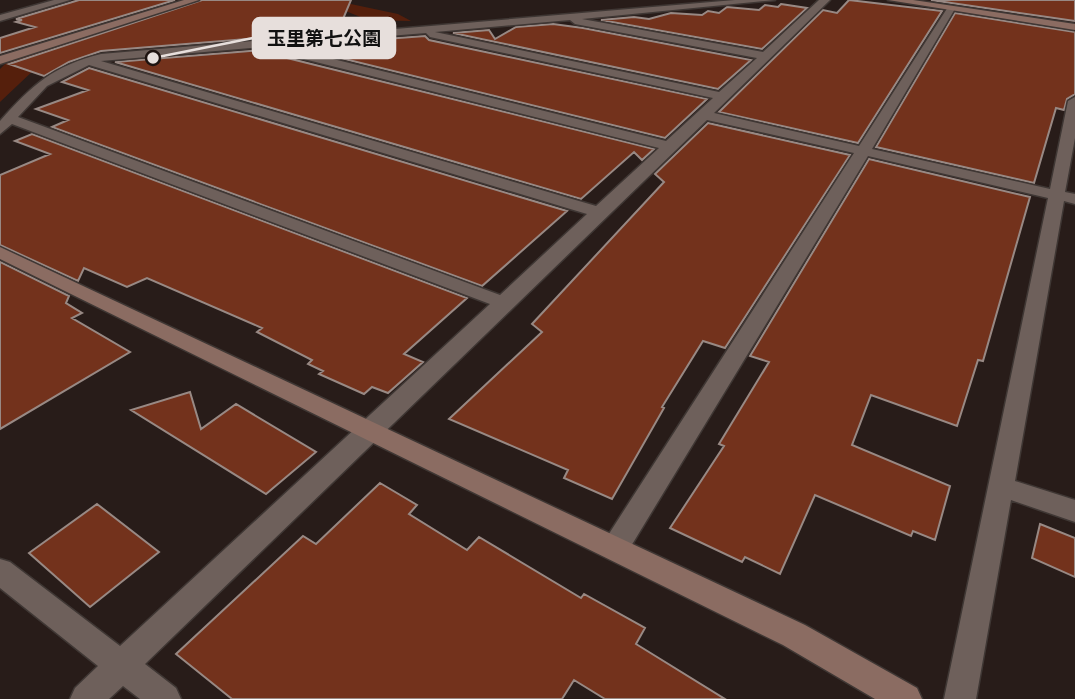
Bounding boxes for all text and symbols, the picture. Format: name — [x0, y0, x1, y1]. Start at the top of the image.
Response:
callout: 玉里第七公園 — [253, 18, 395, 58]
text: 玉里第七公園 — [267, 23, 381, 51]

